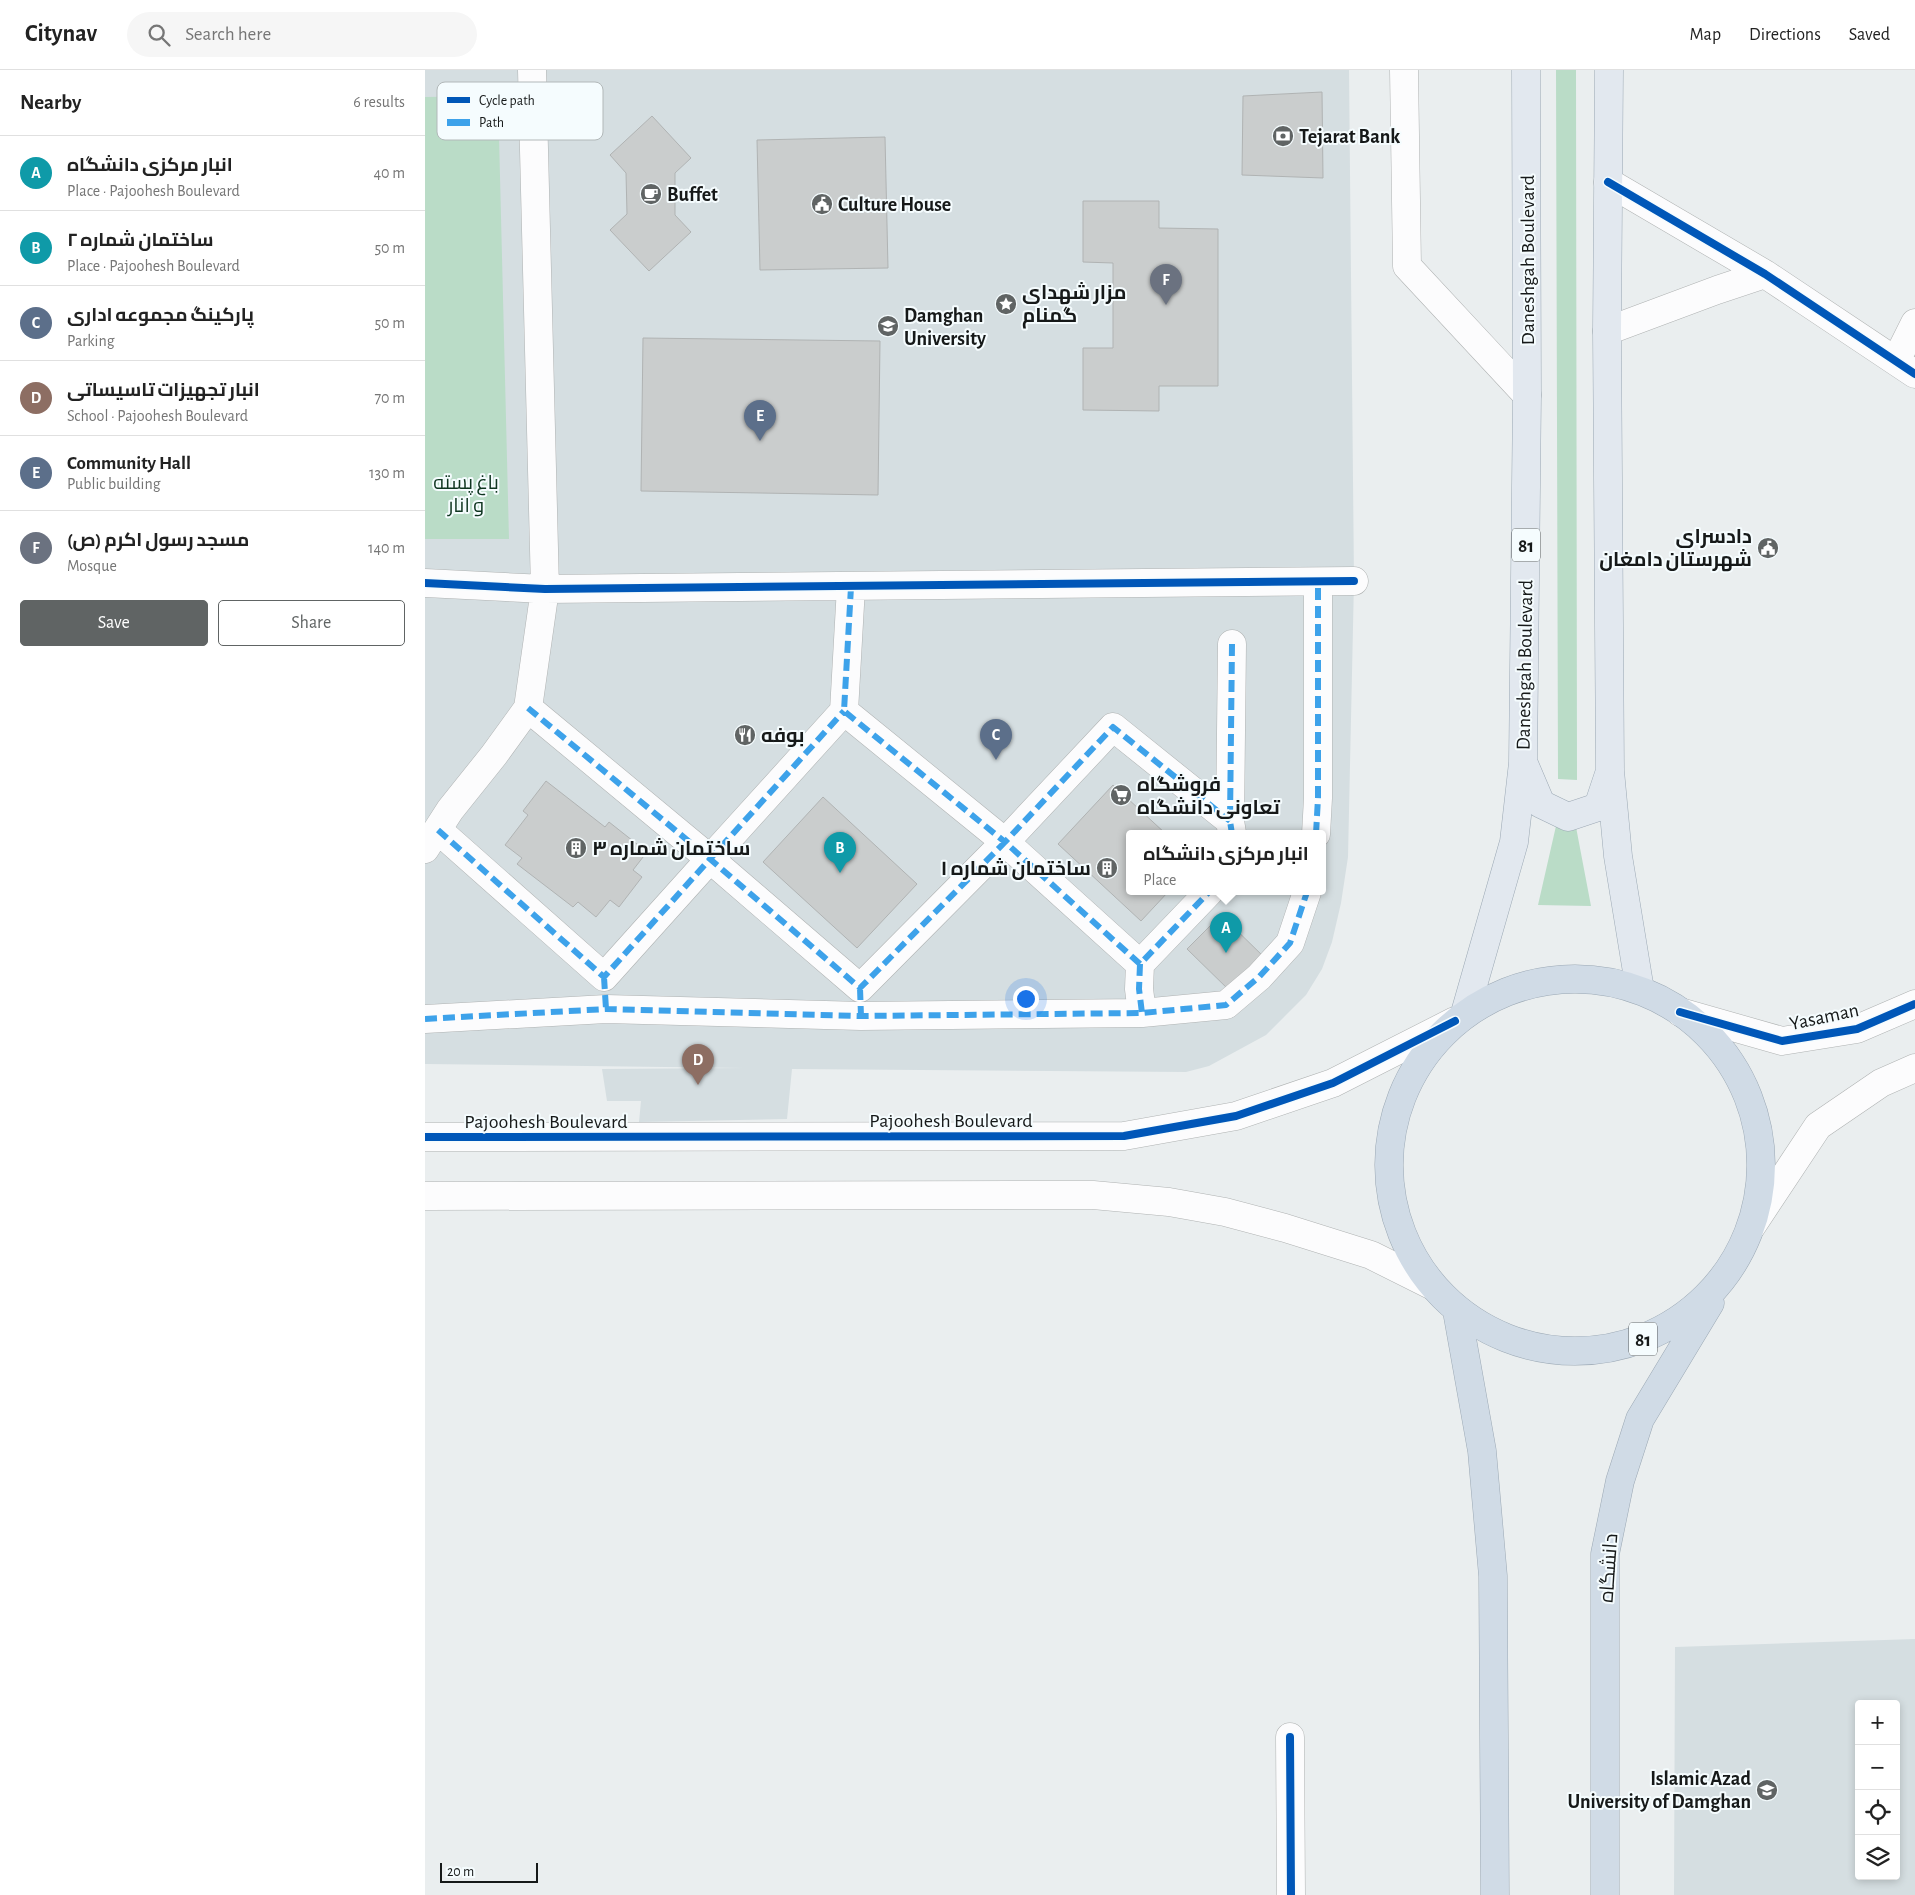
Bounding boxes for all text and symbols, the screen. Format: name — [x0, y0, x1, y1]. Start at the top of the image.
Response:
search box — [127, 12, 477, 57]
icon: search — [145, 21, 173, 49]
text: Citynav — [25, 22, 97, 46]
text: Search here — [185, 25, 271, 44]
text: Map — [1690, 26, 1721, 44]
text: Directions — [1749, 26, 1821, 44]
text: Saved — [1849, 26, 1890, 44]
legend — [437, 82, 603, 140]
text: Nearby — [20, 92, 81, 113]
text: 6 results — [353, 94, 405, 110]
text: Cycle path — [479, 94, 535, 108]
text: Path — [479, 116, 504, 130]
bank icon: Tejarat Bank — [1271, 124, 1295, 148]
place label: Tejarat Bank — [1299, 127, 1400, 147]
text: انبار مرکزی دانشگاه — [67, 156, 233, 175]
text: A — [31, 165, 41, 181]
text: 40 m — [373, 165, 405, 181]
street label: Daneshgah Boulevard — [1518, 175, 1538, 345]
cafe icon: Buffet — [639, 182, 663, 206]
text: Place · Pajoohesh Boulevard — [67, 183, 240, 199]
place label: Buffet — [667, 185, 718, 205]
public building icon: Culture House — [810, 192, 834, 216]
place label: Culture House — [838, 195, 951, 215]
text: ساختمان شماره ۲ — [67, 231, 214, 250]
text: B — [31, 240, 41, 256]
text: 50 m — [374, 240, 405, 256]
text: Place · Pajoohesh Boulevard — [67, 258, 240, 274]
pin: F — [1150, 264, 1182, 305]
place label: مزار شهدای گمنام — [1022, 282, 1126, 329]
place icon: مزار شهدای گمنام — [994, 292, 1018, 316]
text: پارکینگ مجموعه اداری — [67, 306, 254, 325]
place label: Damghan University — [904, 306, 986, 349]
school or university icon: Damghan University — [876, 314, 900, 338]
text: C — [32, 315, 40, 331]
text: 50 m — [374, 315, 405, 331]
text: Parking — [67, 333, 115, 349]
text: انبار تجهیزات تاسیساتی — [67, 381, 260, 400]
text: D — [31, 390, 41, 406]
text: 70 m — [374, 390, 405, 406]
pin: E — [744, 400, 776, 441]
text: School · Pajoohesh Boulevard — [67, 408, 248, 424]
text: Community Hall — [67, 454, 191, 473]
text: E — [32, 465, 40, 481]
text: 130 m — [369, 465, 405, 481]
park label: باغ پسته و انار — [433, 473, 499, 517]
text: Public building — [67, 476, 161, 492]
place label: دادسرای شهرستان دامغان — [1599, 527, 1752, 572]
road number: 81 — [1512, 528, 1540, 562]
text: مسجد رسول اکرم (ص) — [67, 531, 249, 550]
public building icon: دادسرای شهرستان دامغان — [1756, 536, 1780, 560]
text: F — [32, 540, 40, 556]
text: 140 m — [368, 540, 405, 556]
text: Mosque — [67, 558, 117, 574]
street label: Daneshgah Boulevard — [1514, 580, 1536, 750]
button: Save — [20, 600, 208, 646]
button: Share — [218, 600, 405, 646]
pin: C — [980, 719, 1012, 760]
restaurant icon: بوفه — [733, 723, 757, 747]
place label: بوفه — [761, 726, 805, 747]
place label: فروشگاه تعاونی دانشگاه — [1137, 774, 1281, 819]
supermarket icon: فروشگاه تعاونی دانشگاه — [1109, 783, 1133, 807]
popup — [1126, 830, 1326, 895]
pin: B — [824, 832, 856, 873]
building icon: ساختمان شماره ۳ — [564, 836, 588, 860]
place label: ساختمان شماره ۳ — [592, 838, 750, 860]
text: انبار مرکزی دانشگاه — [1143, 845, 1309, 864]
building icon: ساختمان شماره ۱ — [1095, 856, 1119, 880]
place label: ساختمان شماره ۱ — [941, 858, 1091, 880]
text: Place — [1143, 872, 1176, 888]
pin: A — [1210, 912, 1242, 953]
your location — [1013, 986, 1039, 1012]
street label: Yasaman — [1788, 1000, 1861, 1034]
pin: D — [682, 1044, 714, 1085]
street label: Pajoohesh Boulevard — [869, 1111, 1033, 1131]
street label: Pajoohesh Boulevard — [464, 1112, 628, 1132]
road number: 81 — [1629, 1322, 1657, 1356]
street label: دانشگاه — [1597, 1533, 1621, 1603]
map controls — [1855, 1700, 1900, 1880]
button: + — [1855, 1700, 1900, 1745]
button: − — [1855, 1745, 1900, 1790]
place label: Islamic Azad University of Damghan — [1568, 1769, 1751, 1812]
school or university icon: Islamic Azad University of Damghan — [1755, 1778, 1779, 1802]
button: locate — [1855, 1790, 1900, 1835]
button: layers — [1855, 1835, 1900, 1880]
scale bar — [440, 1860, 537, 1883]
text: 20 m — [447, 1865, 474, 1879]

